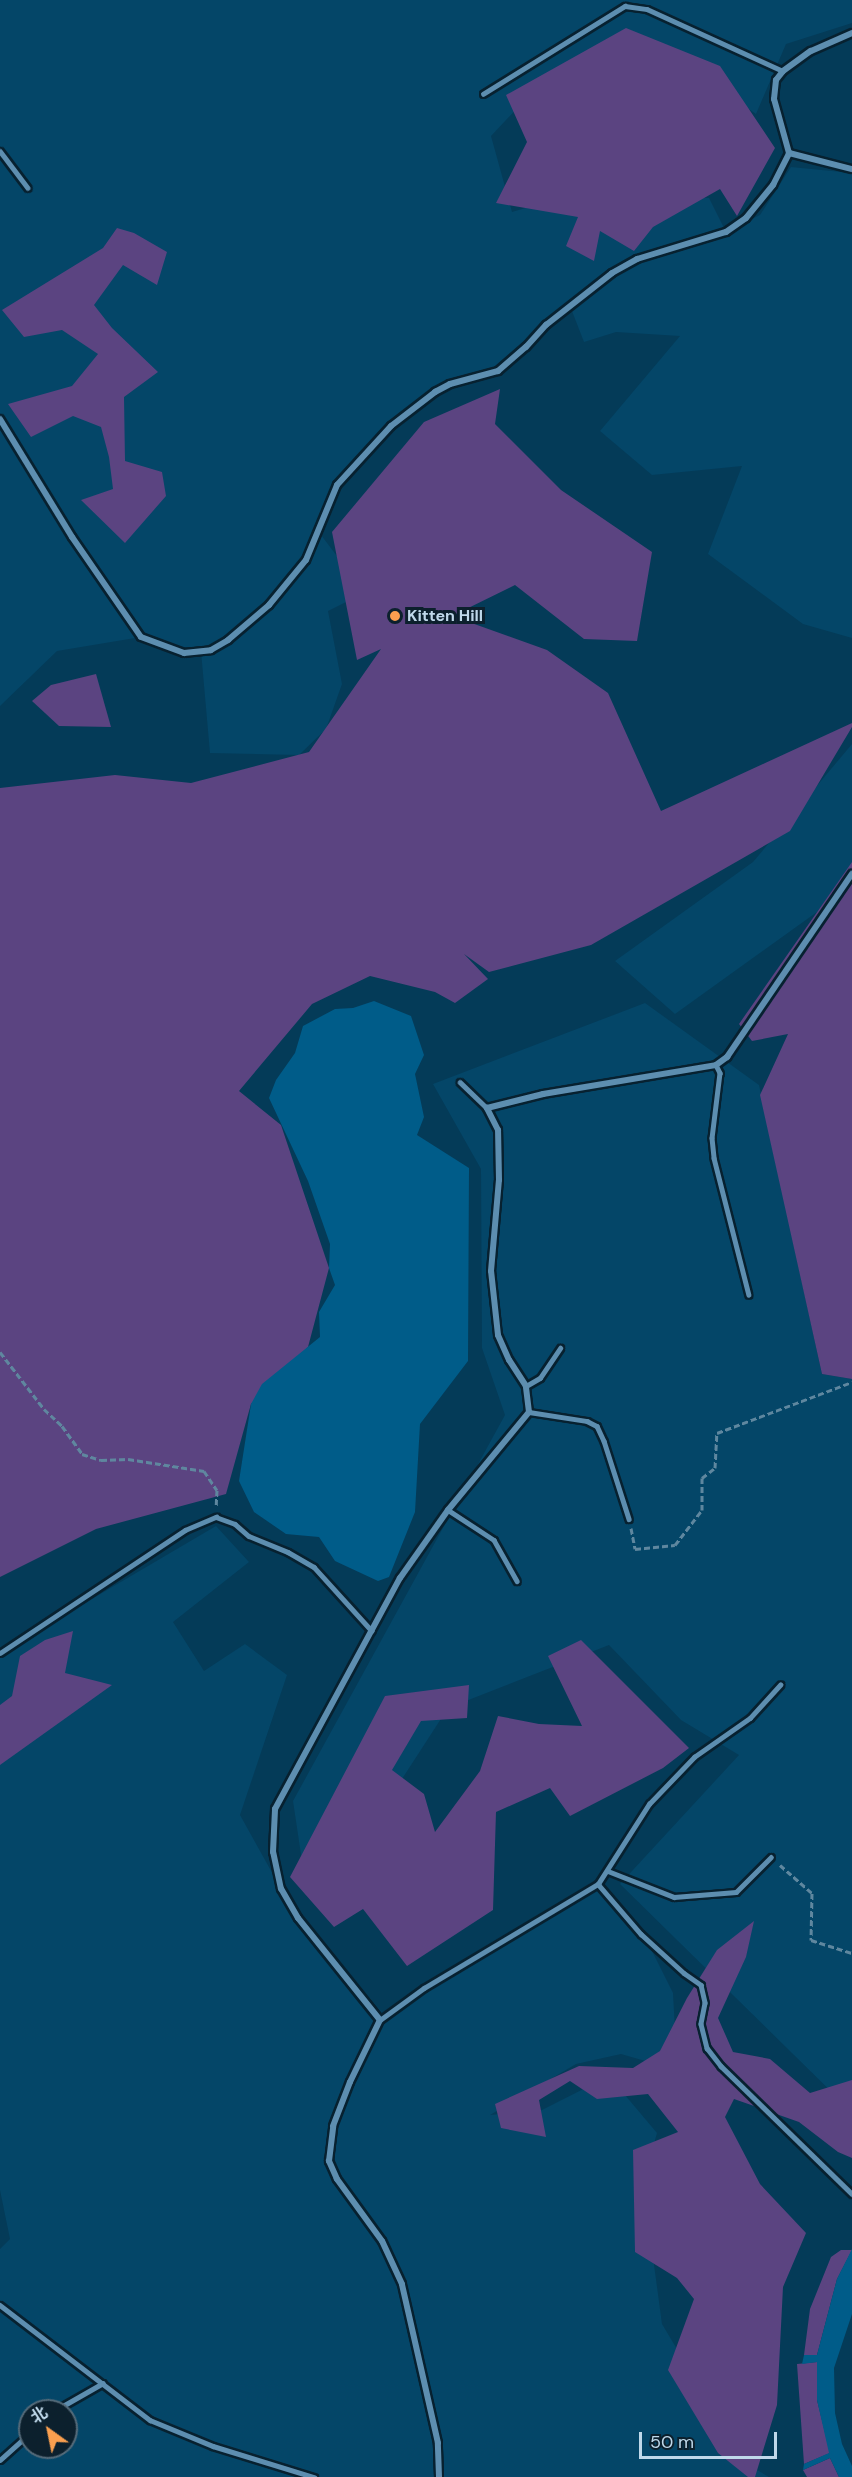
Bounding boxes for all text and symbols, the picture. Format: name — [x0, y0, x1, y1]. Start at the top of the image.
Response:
place label: Kitten Hill — [407, 606, 483, 626]
marker: Kitten Hill — [388, 609, 402, 623]
north arrow — [18, 2399, 78, 2459]
text: 北 — [27, 2402, 51, 2428]
scale bar — [642, 2420, 780, 2458]
text: 50 m — [650, 2430, 694, 2454]

